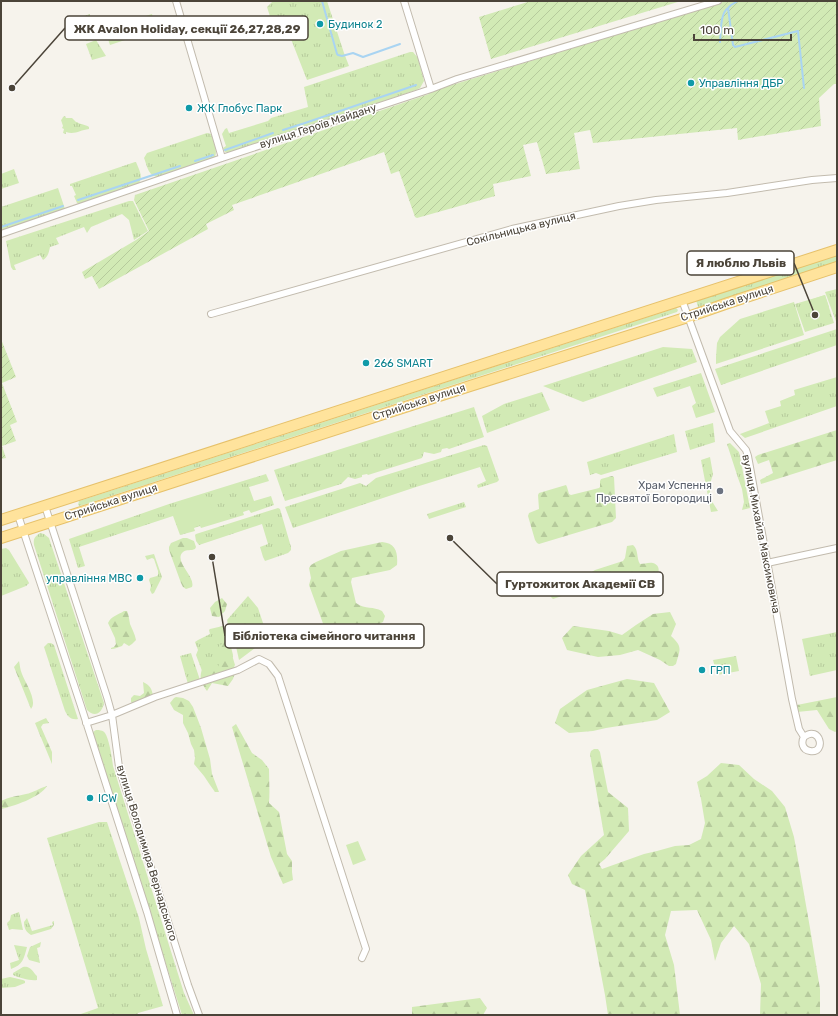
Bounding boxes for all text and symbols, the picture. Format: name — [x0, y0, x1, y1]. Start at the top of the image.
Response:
callout: ЖК Avalon Holiday, секції 26,27,28,29 — [65, 16, 308, 40]
scale bar — [694, 16, 791, 42]
place label: Будинок 2 — [328, 18, 382, 31]
marker: Будинок 2 — [315, 19, 325, 29]
text: ЖК Avalon Holiday, секції 26,27,28,29 — [74, 22, 301, 36]
text: 100 m — [700, 23, 734, 37]
place label: Управління ДБР — [699, 77, 783, 90]
marker: Управління ДБР — [686, 78, 696, 88]
street label: вулиця Героїв Майдану — [258, 101, 378, 151]
place label: ЖК Глобус Парк — [197, 102, 282, 115]
marker: ЖК Глобус Парк — [184, 103, 194, 113]
street label: Сокільницька вулиця — [465, 209, 577, 249]
callout: Я люблю Львів — [687, 251, 794, 275]
text: Я люблю Львів — [696, 256, 786, 270]
street label: Стрийська вулиця — [679, 282, 775, 324]
place label: 266 SMART — [374, 357, 433, 370]
marker: 266 SMART — [361, 358, 371, 368]
street label: Стрийська вулиця — [371, 381, 467, 423]
street label: вулиця Михайла Максимовича — [739, 453, 783, 615]
place label: Храм Успення Пресвятої Богородиці — [596, 479, 712, 505]
street label: Стрийська вулиця — [63, 481, 159, 523]
marker: Храм Успення Пресвятої Богородиці — [715, 486, 725, 496]
place label: управління МВС — [46, 572, 132, 585]
callout: Гуртожиток Академії СВ — [497, 572, 663, 596]
marker: управління МВС — [135, 573, 145, 583]
text: Гуртожиток Академії СВ — [505, 577, 655, 591]
callout: Бібліотека сімейного читання — [225, 624, 424, 648]
text: Бібліотека сімейного читання — [233, 629, 415, 643]
place label: ГРП — [710, 664, 731, 677]
marker: ГРП — [697, 665, 707, 675]
street label: вулиця Володимира Вернадського — [114, 763, 180, 943]
place label: ICW — [98, 792, 117, 805]
marker: ICW — [85, 793, 95, 803]

